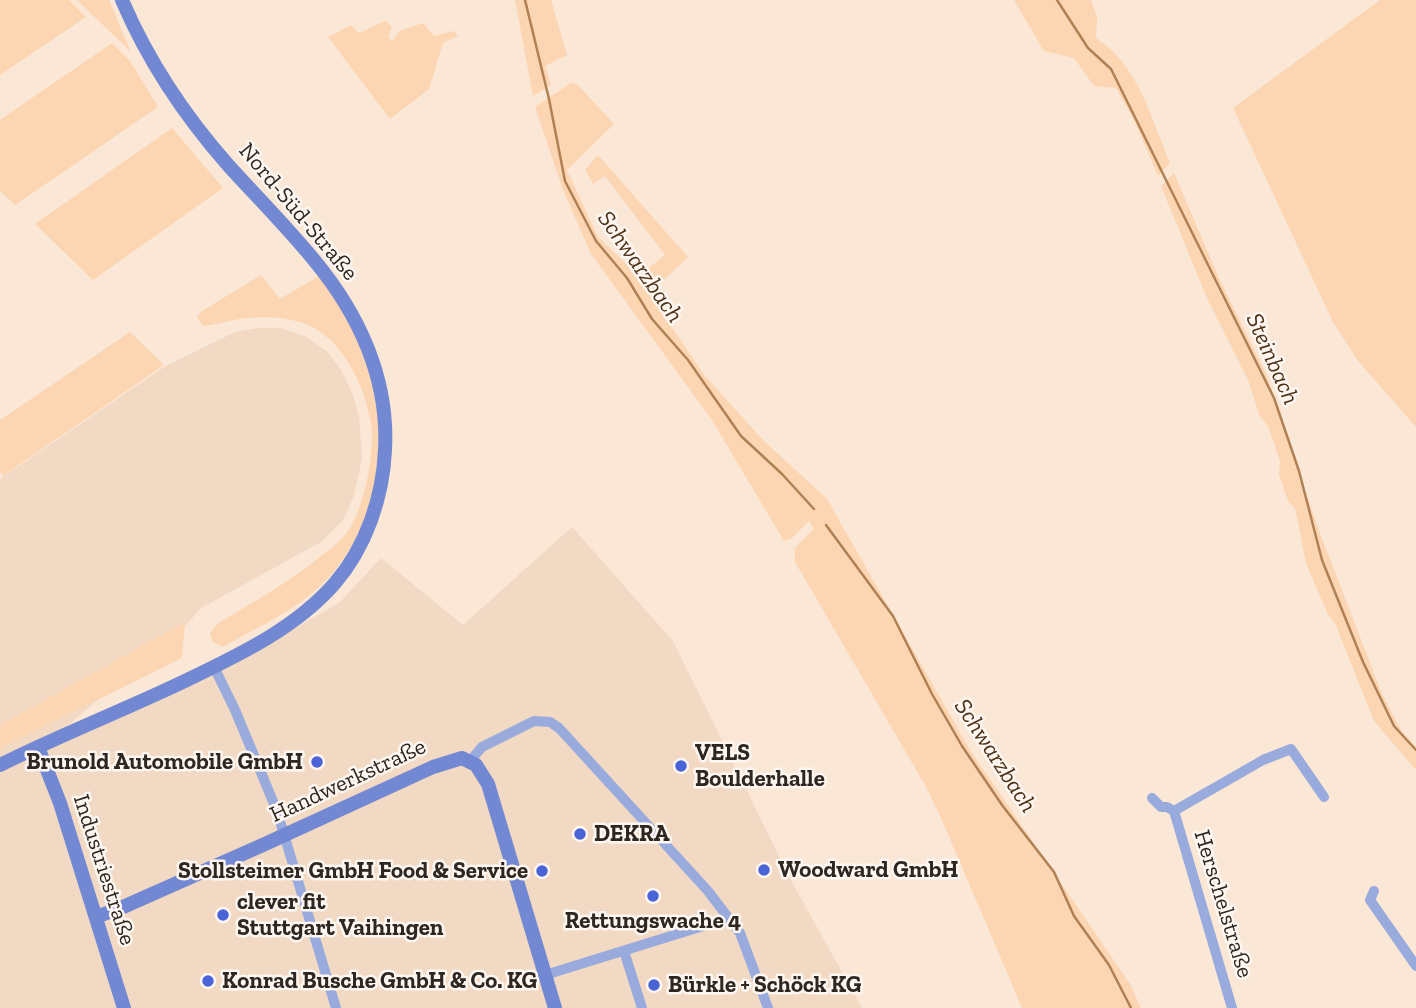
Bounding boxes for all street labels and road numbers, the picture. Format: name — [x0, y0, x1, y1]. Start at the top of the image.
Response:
street label: Nord-Süd-Straße — [232, 138, 364, 286]
street label: Handwerkstraße — [266, 733, 430, 829]
street label: Industriestraße — [67, 791, 141, 949]
street label: Herschelstraße — [1187, 827, 1259, 981]

